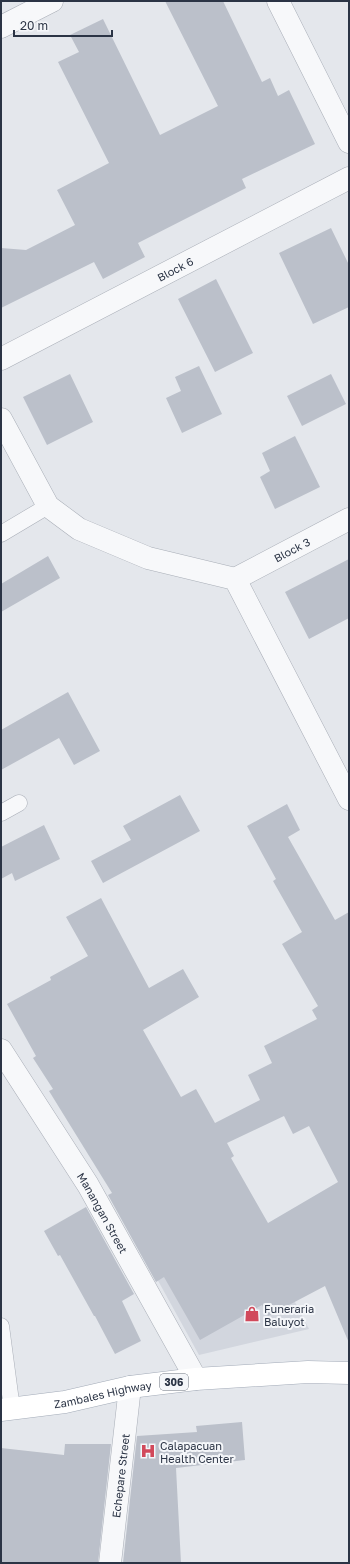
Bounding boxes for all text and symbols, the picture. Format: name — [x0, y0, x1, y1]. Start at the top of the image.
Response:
scale bar — [14, 12, 112, 38]
text: 20 m — [20, 18, 48, 33]
street label: Block 6 — [155, 254, 196, 283]
street label: Block 3 — [271, 534, 312, 564]
street label: Manangan Street — [75, 1170, 131, 1255]
place label: Funeraria Baluyot — [264, 1302, 314, 1328]
shop icon: Funeraria Baluyot — [243, 1305, 261, 1323]
road number: 306 — [160, 1374, 188, 1390]
street label: Zambales Highway — [53, 1378, 152, 1410]
street label: Echepare Street — [109, 1433, 131, 1518]
place label: Calapacuan Health Center — [160, 1439, 234, 1465]
hospital icon: Calapacuan Health Center — [139, 1442, 157, 1460]

